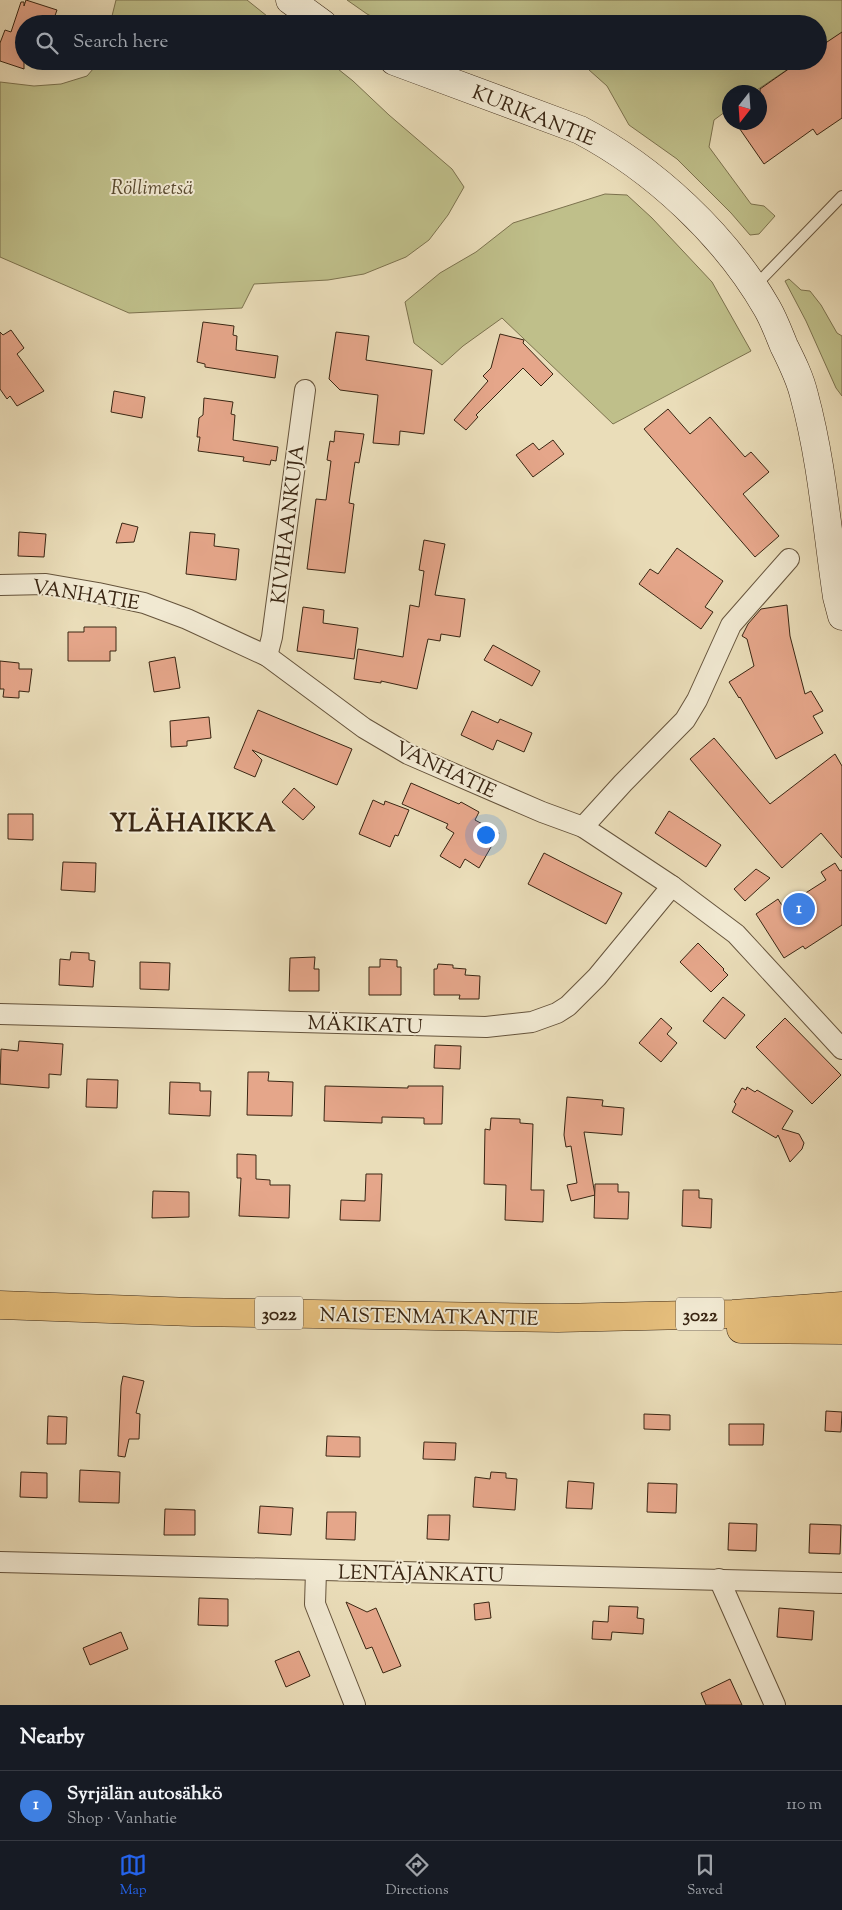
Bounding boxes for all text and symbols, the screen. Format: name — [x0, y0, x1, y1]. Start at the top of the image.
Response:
search box — [15, 15, 827, 70]
icon: search — [33, 29, 61, 57]
text: Search here — [73, 29, 168, 56]
street label: KURIKANTIE — [467, 79, 599, 155]
north arrow — [722, 85, 767, 130]
park label: Röllimetsä — [111, 175, 193, 204]
street label: KIVIHAANKUJA — [265, 443, 314, 606]
street label: VANHATIE — [30, 574, 141, 619]
street label: VANHATIE — [390, 735, 500, 807]
district label: YLÄHAIKKA — [110, 807, 276, 843]
your location — [473, 822, 499, 848]
pin: 1 — [783, 890, 815, 928]
street label: MÄKIKATU — [307, 1010, 423, 1043]
road number: 3022 — [255, 1296, 303, 1330]
road number: 3022 — [676, 1298, 724, 1330]
street label: NAISTENMATKANTIE — [319, 1302, 539, 1335]
street label: LENTÄJÄNKATU — [338, 1560, 504, 1591]
text: Nearby — [20, 1723, 85, 1753]
text: Syrjälän autosähkö — [67, 1781, 222, 1808]
text: 1 — [33, 1794, 39, 1817]
text: 110 m — [786, 1794, 822, 1817]
text: Shop · Vanhatie — [67, 1808, 177, 1831]
tab: Map — [119, 1851, 147, 1901]
tab: Directions — [385, 1851, 449, 1901]
tab: Saved — [687, 1851, 723, 1901]

